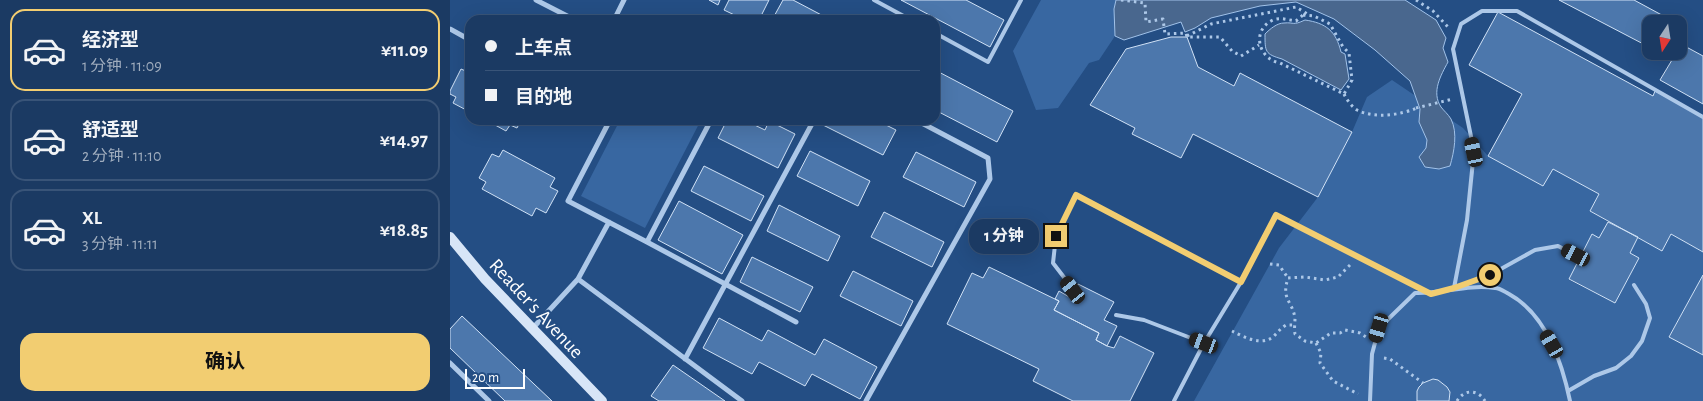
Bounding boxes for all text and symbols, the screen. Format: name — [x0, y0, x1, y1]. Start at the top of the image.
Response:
north arrow — [1642, 15, 1688, 60]
map controls — [1642, 15, 1687, 60]
icon: car — [22, 28, 67, 73]
text: 经济型 — [82, 31, 139, 50]
text: 上车点 — [515, 39, 572, 58]
text: ¥11.09 — [381, 41, 428, 60]
text: 1 分钟 · 11:09 — [82, 58, 162, 74]
text: 目的地 — [515, 88, 572, 107]
icon: car — [22, 118, 67, 163]
text: 舒适型 — [82, 121, 139, 140]
text: ¥14.97 — [380, 131, 428, 150]
car — [1463, 136, 1484, 168]
text: 2 分钟 · 11:10 — [82, 148, 162, 164]
icon: car — [22, 208, 67, 253]
text: XL — [82, 209, 102, 228]
callout: 1 分钟 — [968, 218, 1038, 254]
text: ¥18.85 — [380, 221, 428, 240]
route end — [1045, 225, 1067, 247]
text: 1 分钟 — [984, 228, 1024, 244]
text: 3 分钟 · 11:11 — [82, 236, 158, 252]
car — [1559, 242, 1592, 268]
street label: Reader's Avenue — [485, 255, 587, 362]
route start — [1479, 264, 1501, 286]
car — [1057, 274, 1088, 306]
car — [1367, 311, 1390, 345]
car — [1538, 327, 1565, 361]
car — [1187, 331, 1220, 355]
button: 确认 — [20, 333, 430, 391]
scale bar — [465, 366, 525, 389]
text: 20 m — [472, 371, 499, 385]

